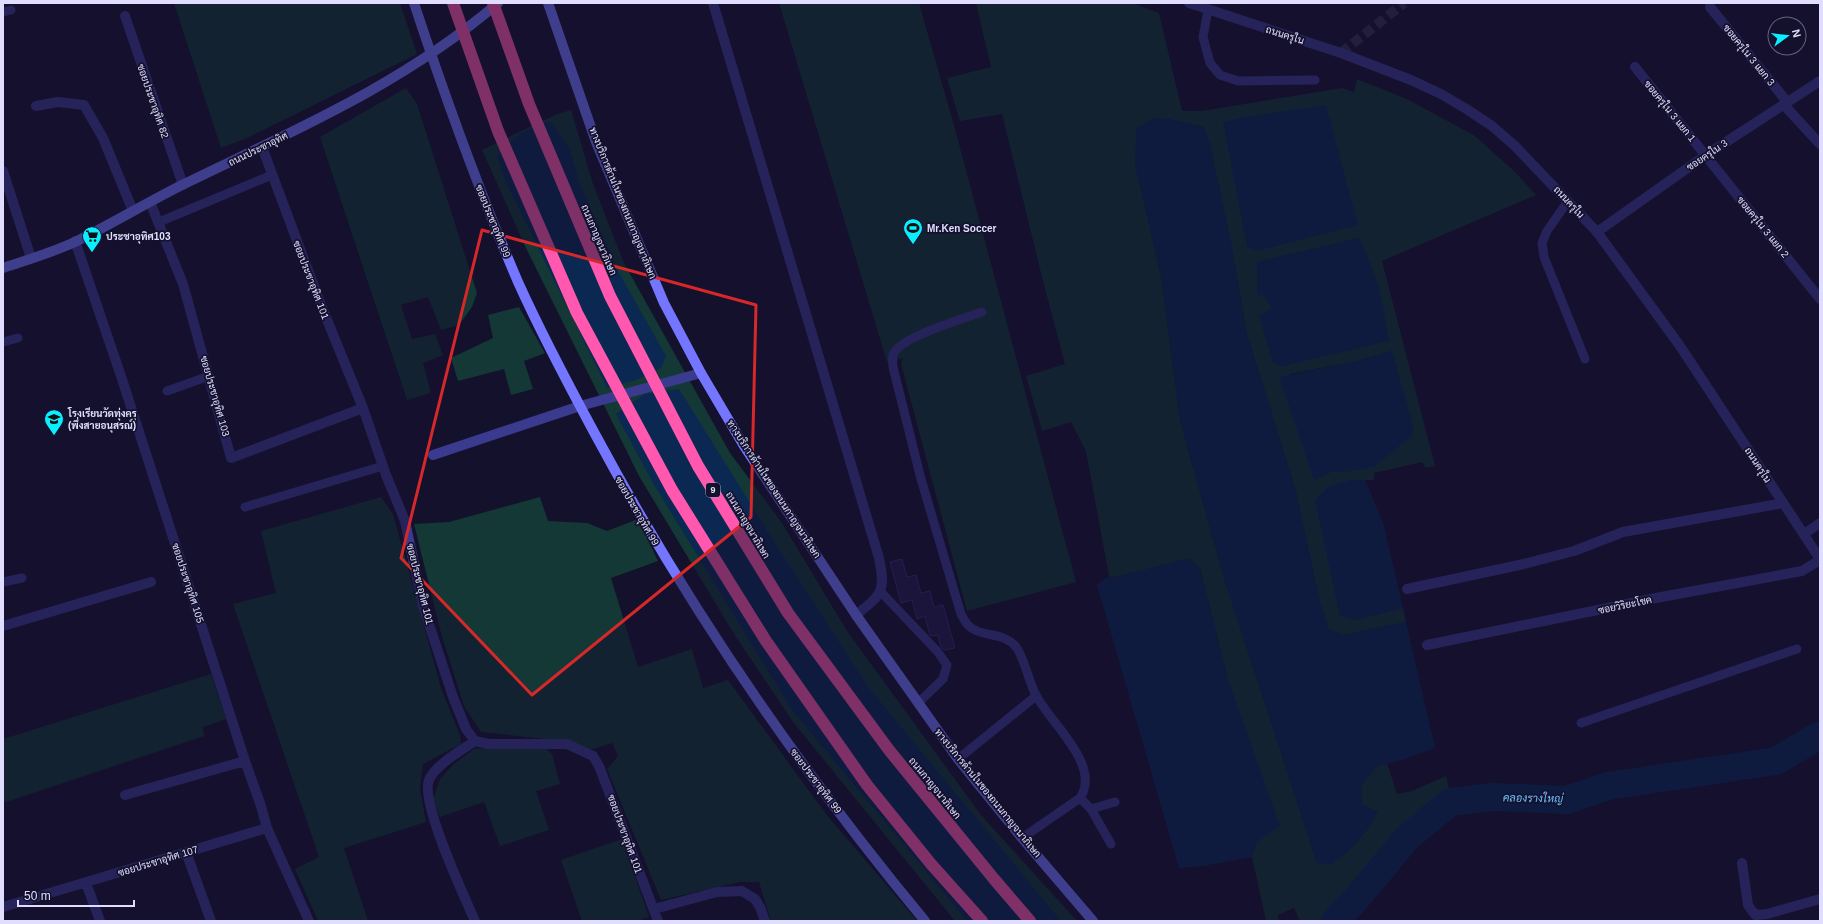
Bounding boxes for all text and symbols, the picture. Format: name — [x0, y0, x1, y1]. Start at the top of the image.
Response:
north arrow — [1767, 16, 1807, 56]
street label: ซอยครุใน 3 แยก 3 — [1719, 22, 1778, 89]
street label: ถนนครุใน — [1264, 23, 1306, 48]
text: N — [1790, 28, 1803, 39]
street label: ซอยประชาอุทิศ 82 — [133, 62, 171, 141]
street label: ซอยครุใน 3 แยก 1 — [1640, 78, 1699, 145]
street label: ทางบริการด้านในของถนนกาญจนาภิเษก — [587, 125, 659, 281]
street label: ถนนประชาอุทิศ — [227, 130, 290, 170]
street label: ซอยครุใน 3 — [1684, 136, 1731, 174]
street label: ซอยประชาอุทิศ 99 — [471, 183, 513, 260]
street label: ถนนครุใน — [1550, 183, 1587, 222]
street label: ซอยครุใน 3 แยก 2 — [1733, 194, 1792, 261]
street label: ถนนกาญจนาภิเษก — [579, 203, 619, 277]
sports icon: Mr.Ken Soccer — [902, 217, 924, 245]
place label: Mr.Ken Soccer — [927, 223, 997, 234]
supermarket icon: ประชาอุทิศ103 — [81, 225, 103, 253]
place label: ประชาอุทิศ103 — [106, 231, 171, 244]
street label: ซอยประชาอุทิศ 101 — [289, 239, 331, 322]
street label: ซอยประชาอุทิศ 103 — [196, 354, 232, 439]
place label: โรงเรียนวัดทุ่งครุ (พึ่งสายอนุสรณ์) — [67, 407, 137, 433]
school or university icon: โรงเรียนวัดทุ่งครุ (พึ่งสายอนุสรณ์) — [43, 408, 65, 436]
street label: ทางบริการด้านในของถนนกาญจนาภิเษก — [725, 418, 823, 560]
street label: ถนนครุใน — [1741, 445, 1774, 486]
street label: ซอยประชาอุทิศ 99 — [611, 475, 661, 549]
road number: 9 — [706, 483, 720, 497]
street label: ถนนกาญจนาภิเษก — [723, 489, 773, 561]
street label: ซอยประชาอุทิศ 105 — [168, 542, 206, 625]
street label: ซอยประชาอุทิศ 101 — [403, 542, 436, 627]
street label: ซอยวิริยะโชค — [1597, 593, 1653, 616]
street label: ทางบริการด้านในของถนนกาญจนาภิเษก — [932, 726, 1044, 860]
street label: ซอยประชาอุทิศ 99 — [787, 747, 844, 817]
street label: ถนนกาญจนาภิเษก — [906, 755, 963, 822]
water label: คลองรางใหญ่ — [1503, 789, 1564, 806]
street label: ซอยประชาอุทิศ 101 — [604, 793, 645, 876]
street label: ซอยประชาอุทิศ 107 — [117, 843, 200, 880]
scale bar — [18, 882, 134, 908]
text: 50 m — [24, 889, 51, 903]

